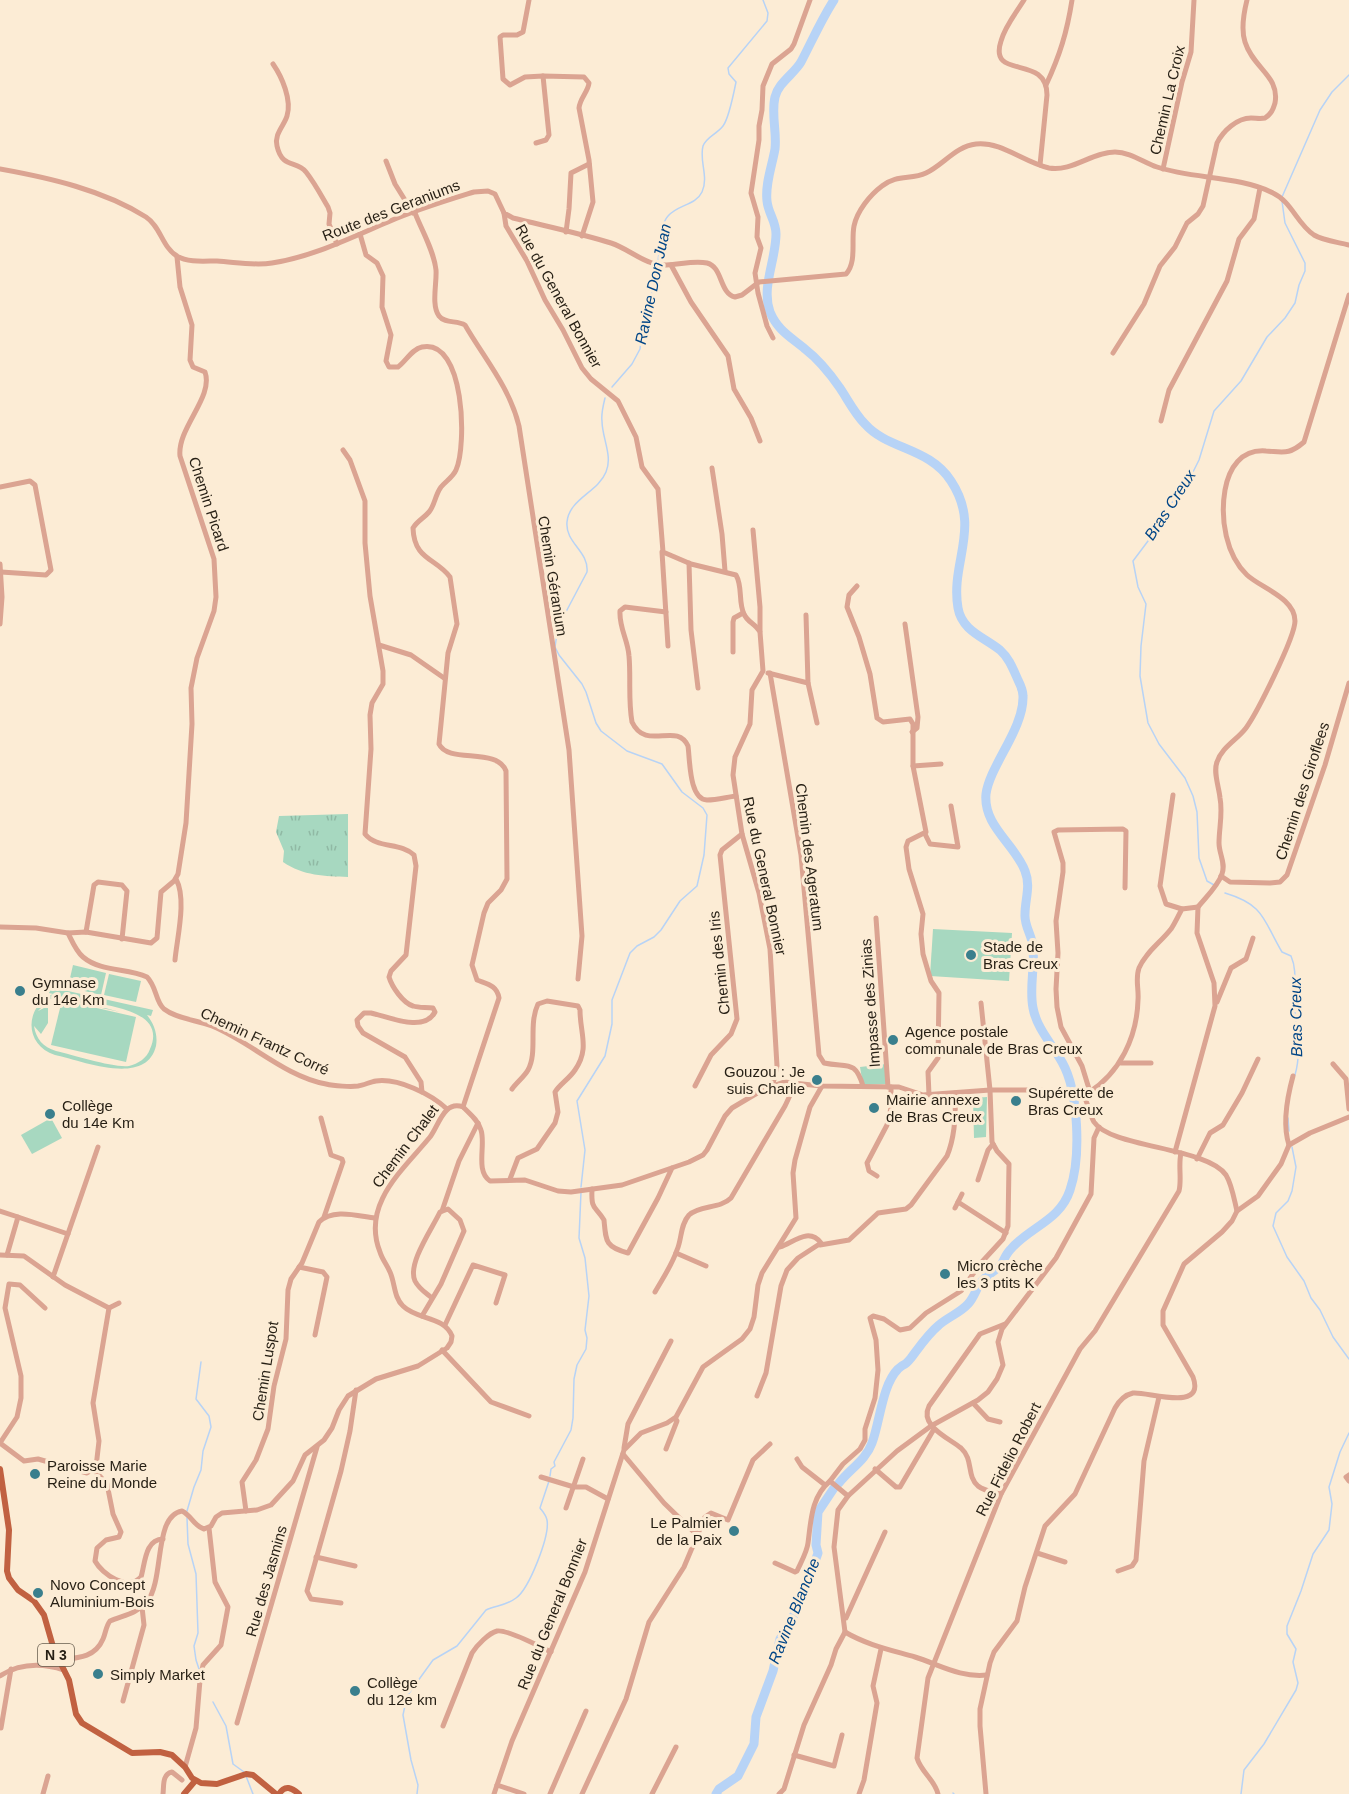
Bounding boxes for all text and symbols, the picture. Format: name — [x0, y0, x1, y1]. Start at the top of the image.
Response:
street label: Chemin La Croix — [1146, 43, 1188, 156]
street label: Route des Geraniums — [320, 176, 462, 244]
street label: Rue du General Bonnier — [512, 221, 606, 371]
water label: Ravine Don Juan — [632, 222, 674, 346]
street label: Chemin Picard — [186, 455, 232, 553]
water label: Bras Creux — [1141, 466, 1199, 543]
street label: Chemin Géranium — [535, 515, 571, 637]
street label: Chemin des Giroflees — [1272, 720, 1332, 862]
street label: Chemin des Ageratum — [793, 782, 827, 932]
street label: Rue du General Bonnier — [740, 795, 790, 957]
street label: Chemin des Iris — [705, 910, 733, 1016]
street label: Impasse des Zinias — [857, 938, 883, 1068]
place label: Stade de Bras Creux — [983, 938, 1059, 972]
marker: Stade de Bras Creux — [964, 948, 978, 962]
place label: Gymnase du 14e Km — [32, 974, 105, 1008]
water label: Bras Creux — [1287, 976, 1305, 1057]
marker: Gymnase du 14e Km — [13, 984, 27, 998]
street label: Chemin Frantz Corré — [198, 1004, 332, 1078]
place label: Agence postale communale de Bras Creux — [905, 1023, 1083, 1057]
marker: Agence postale communale de Bras Creux — [886, 1033, 900, 1047]
place label: Gouzou : Je suis Charlie — [724, 1063, 805, 1097]
marker: Gouzou : Je suis Charlie — [810, 1073, 824, 1087]
place label: Supérette de Bras Creux — [1028, 1084, 1114, 1118]
place label: Mairie annexe de Bras Creux — [886, 1091, 982, 1125]
marker: Supérette de Bras Creux — [1009, 1094, 1023, 1108]
place label: Collège du 14e Km — [62, 1097, 135, 1131]
street label: Chemin Chalet — [368, 1101, 442, 1191]
marker: Mairie annexe de Bras Creux — [867, 1101, 881, 1115]
marker: Collège du 14e Km — [43, 1107, 57, 1121]
place label: Micro crèche les 3 ptits K — [957, 1257, 1043, 1291]
marker: Micro crèche les 3 ptits K — [938, 1267, 952, 1281]
street label: Chemin Luspot — [249, 1319, 281, 1422]
street label: Rue Fidelio Robert — [972, 1399, 1044, 1519]
place label: Paroisse Marie Reine du Monde — [47, 1457, 157, 1491]
marker: Paroisse Marie Reine du Monde — [28, 1467, 42, 1481]
place label: Le Palmier de la Paix — [650, 1514, 722, 1548]
street label: Rue des Jasmins — [242, 1523, 290, 1639]
marker: Le Palmier de la Paix — [727, 1524, 741, 1538]
street label: Rue du General Bonnier — [514, 1536, 590, 1692]
water label: Ravine Blanche — [765, 1556, 823, 1666]
place label: Novo Concept Aluminium-Bois — [50, 1576, 154, 1610]
marker: Novo Concept Aluminium-Bois — [31, 1586, 45, 1600]
road number: N 3 — [38, 1644, 74, 1666]
place label: Simply Market — [110, 1666, 206, 1683]
marker: Simply Market — [91, 1667, 105, 1681]
place label: Collège du 12e km — [367, 1674, 437, 1708]
marker: Collège du 12e km — [348, 1684, 362, 1698]

